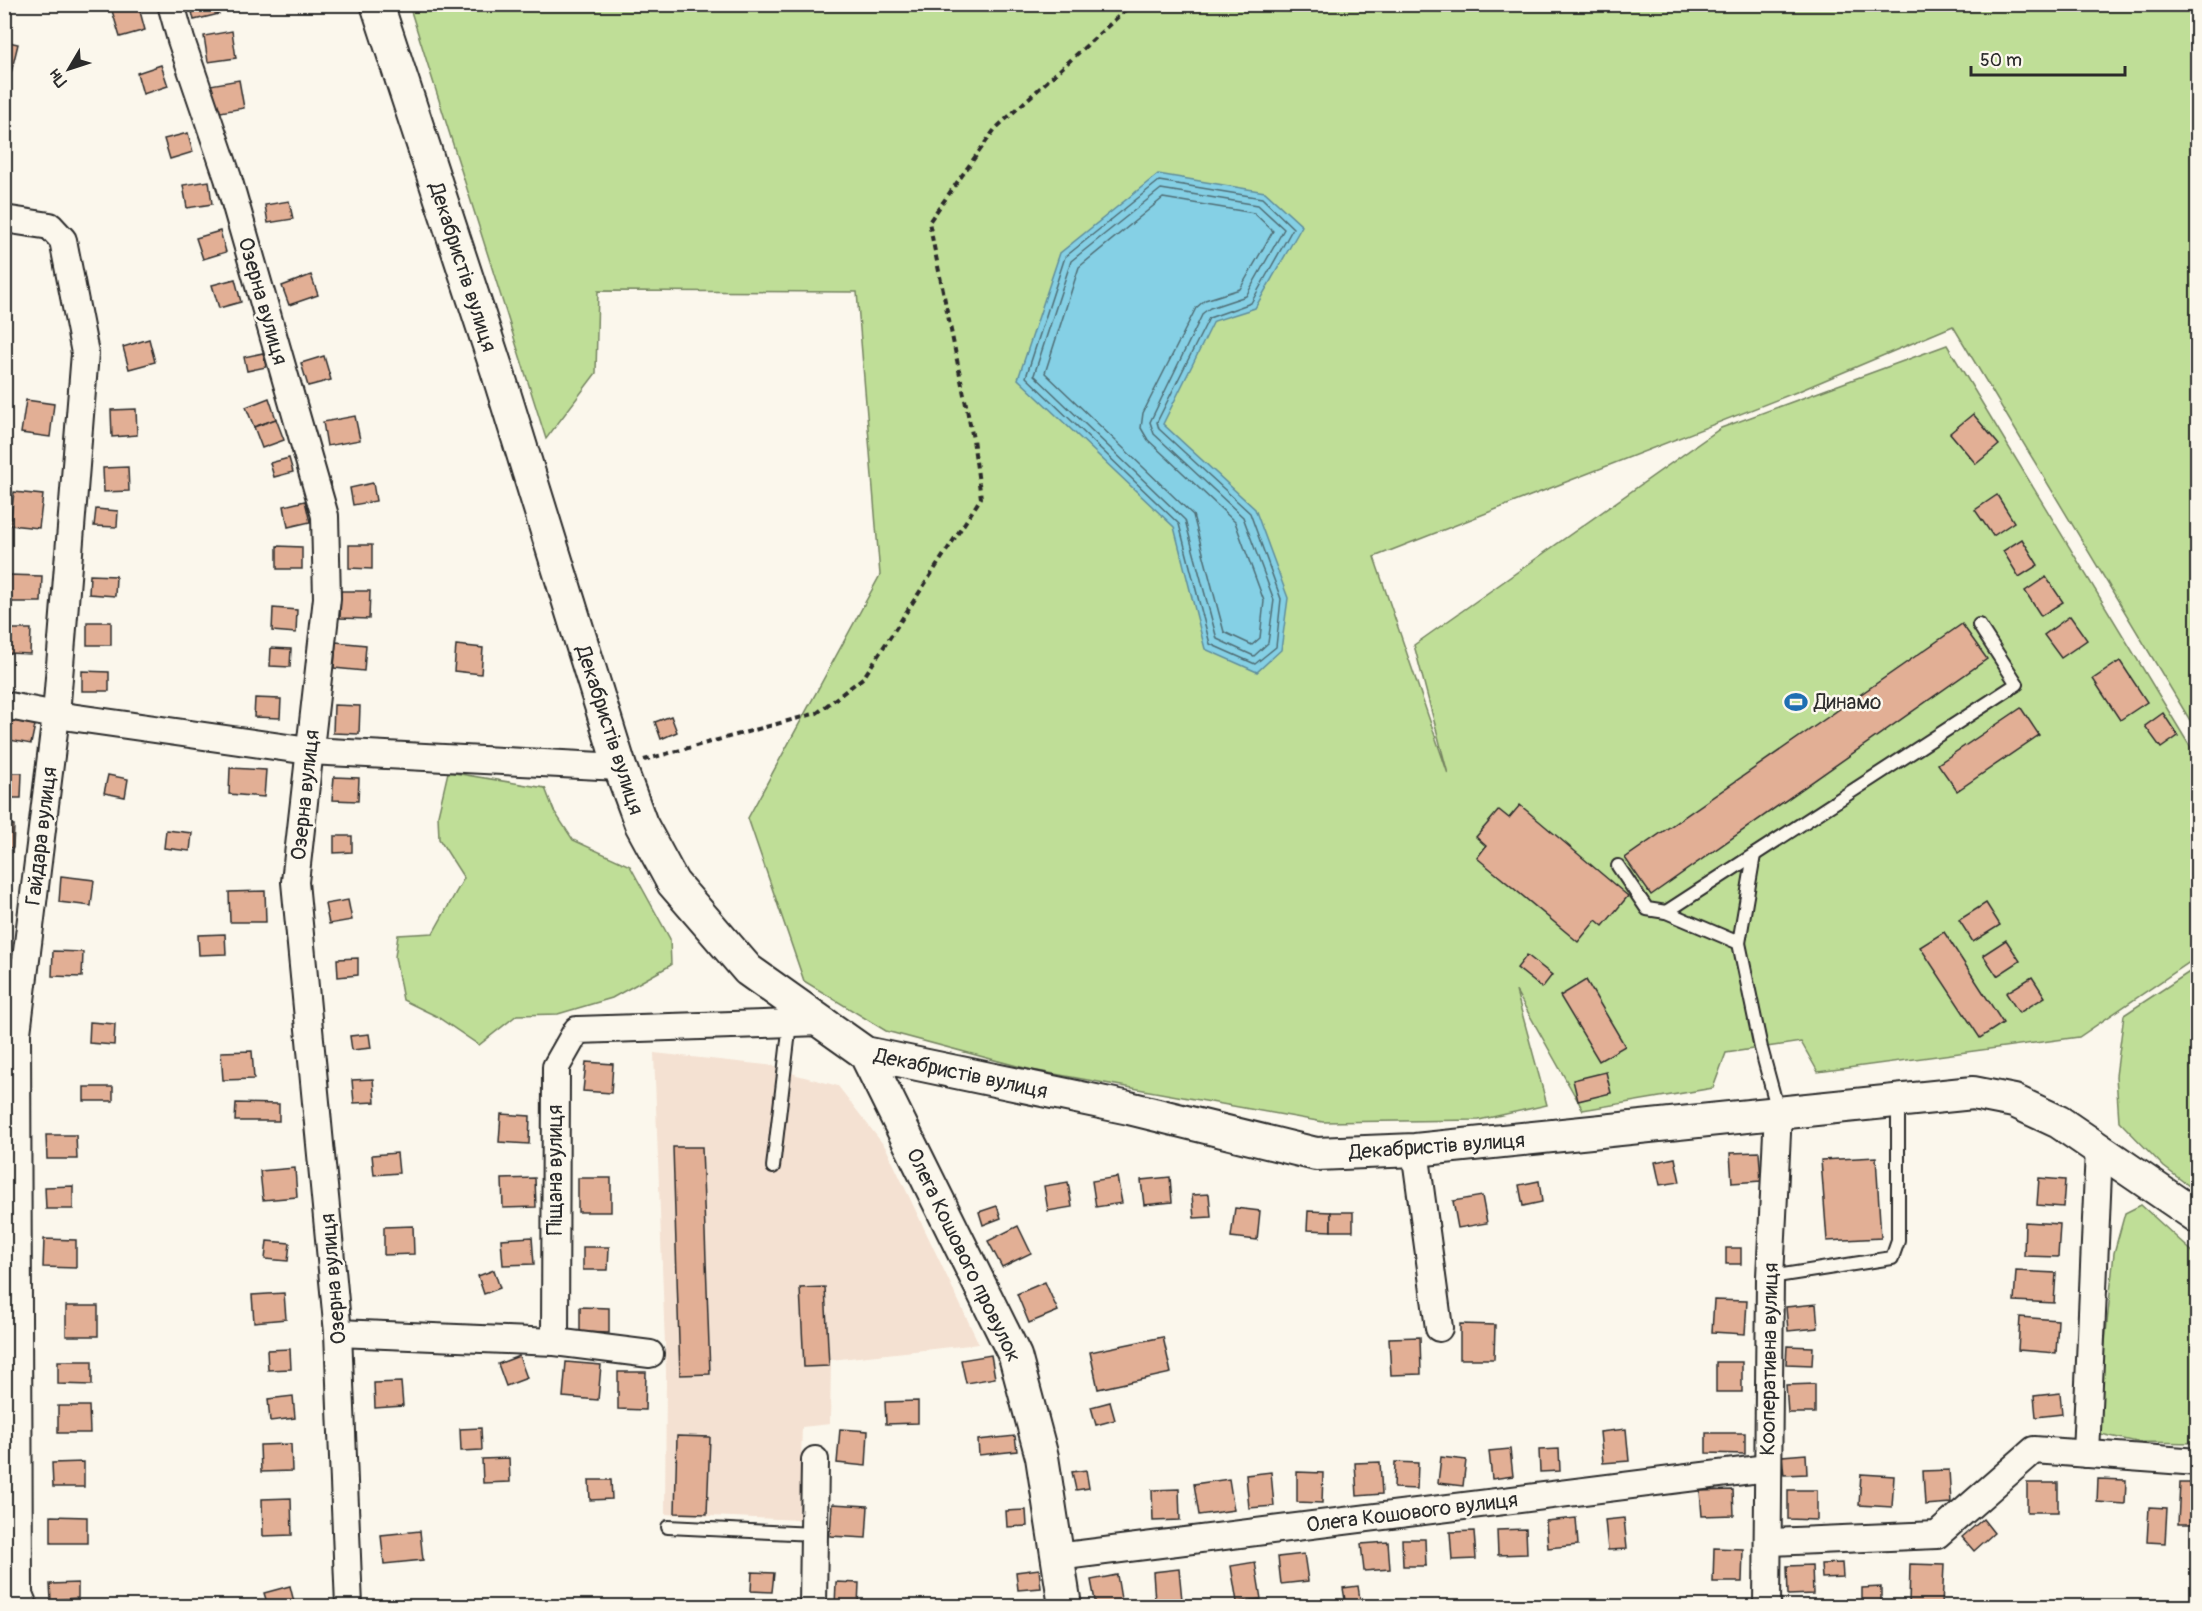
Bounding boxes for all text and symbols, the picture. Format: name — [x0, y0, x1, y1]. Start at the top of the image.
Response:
north arrow — [39, 39, 99, 99]
scale bar — [1971, 39, 2126, 77]
text: 50 m — [1980, 49, 2022, 72]
text: Пн — [45, 65, 71, 91]
street label: Декабристів вулиця — [422, 178, 503, 355]
street label: Озерна вулиця — [231, 234, 294, 368]
street label: Декабристів вулиця — [569, 641, 650, 818]
sports icon: Динамо — [1783, 689, 1809, 715]
place label: Динамо — [1813, 689, 1881, 716]
street label: Озерна вулиця — [285, 728, 326, 862]
street label: Гайдара вулиця — [20, 765, 63, 907]
street label: Декабристів вулиця — [871, 1042, 1050, 1105]
street label: Піщана вулиця — [542, 1105, 569, 1235]
street label: Декабристів вулиця — [1347, 1127, 1526, 1166]
street label: Олега Кошового провулок — [900, 1144, 1027, 1367]
street label: Озерна вулиця — [314, 1212, 353, 1346]
street label: Кооперативна вулиця — [1754, 1262, 1785, 1456]
street label: Олега Кошового вулиця — [1305, 1486, 1519, 1539]

